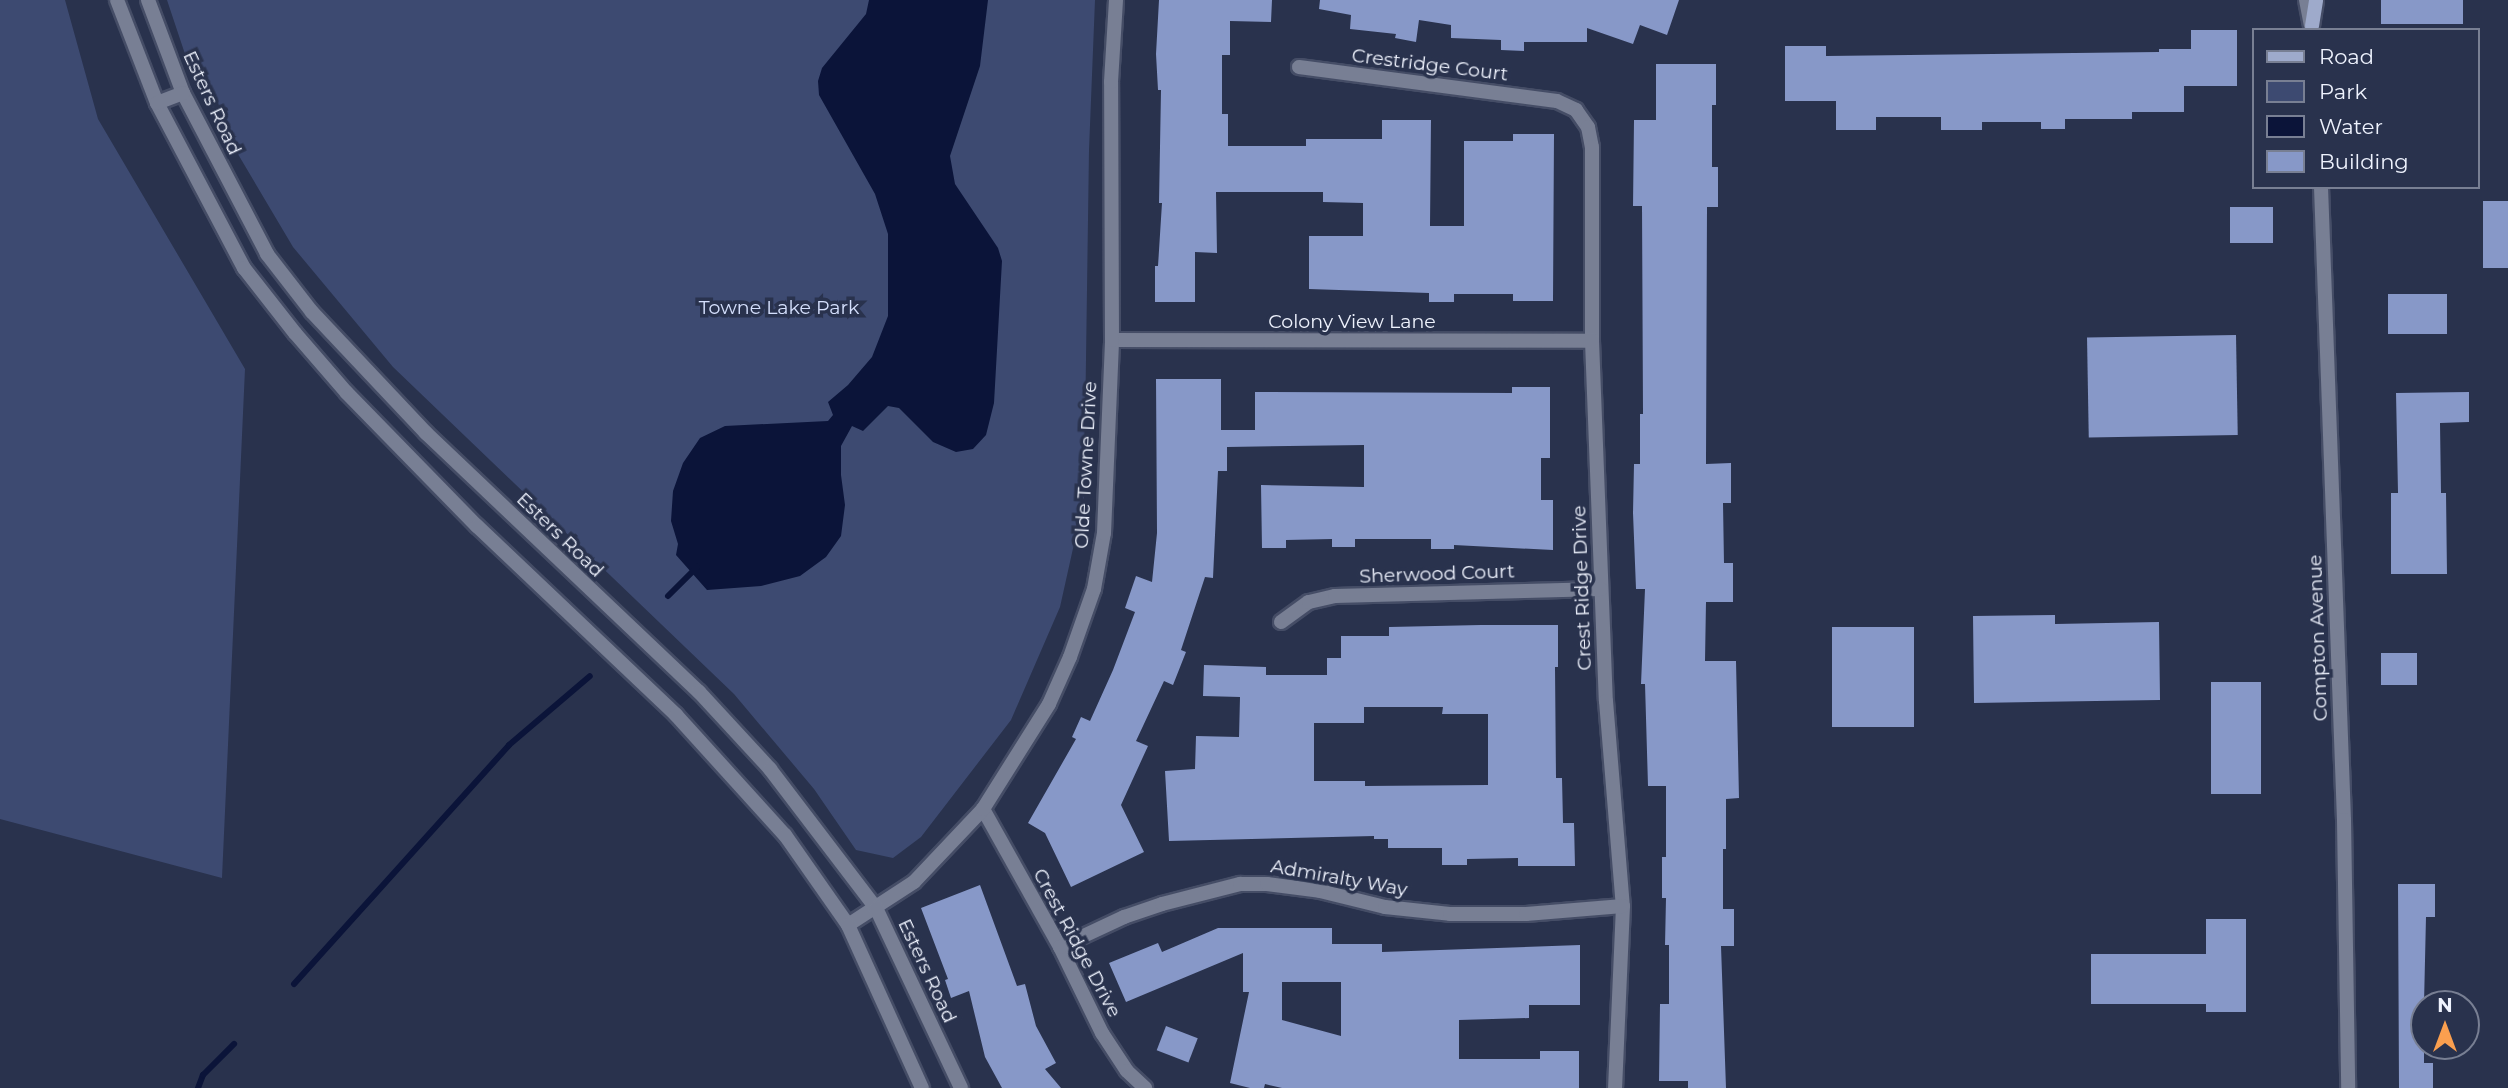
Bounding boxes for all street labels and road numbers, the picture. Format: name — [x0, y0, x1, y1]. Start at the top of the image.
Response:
street label: Crestridge Court — [1350, 44, 1510, 86]
street label: Esters Road — [178, 47, 246, 159]
street label: Colony View Lane — [1268, 311, 1436, 333]
street label: Olde Towne Drive — [1070, 381, 1102, 549]
street label: Esters Road — [512, 488, 608, 582]
street label: Crest Ridge Drive — [1568, 505, 1596, 671]
street label: Compton Avenue — [2304, 554, 2332, 722]
street label: Sherwood Court — [1359, 560, 1515, 588]
street label: Admiralty Way — [1269, 855, 1409, 901]
street label: Crest Ridge Drive — [1028, 865, 1126, 1021]
street label: Esters Road — [893, 915, 961, 1027]

